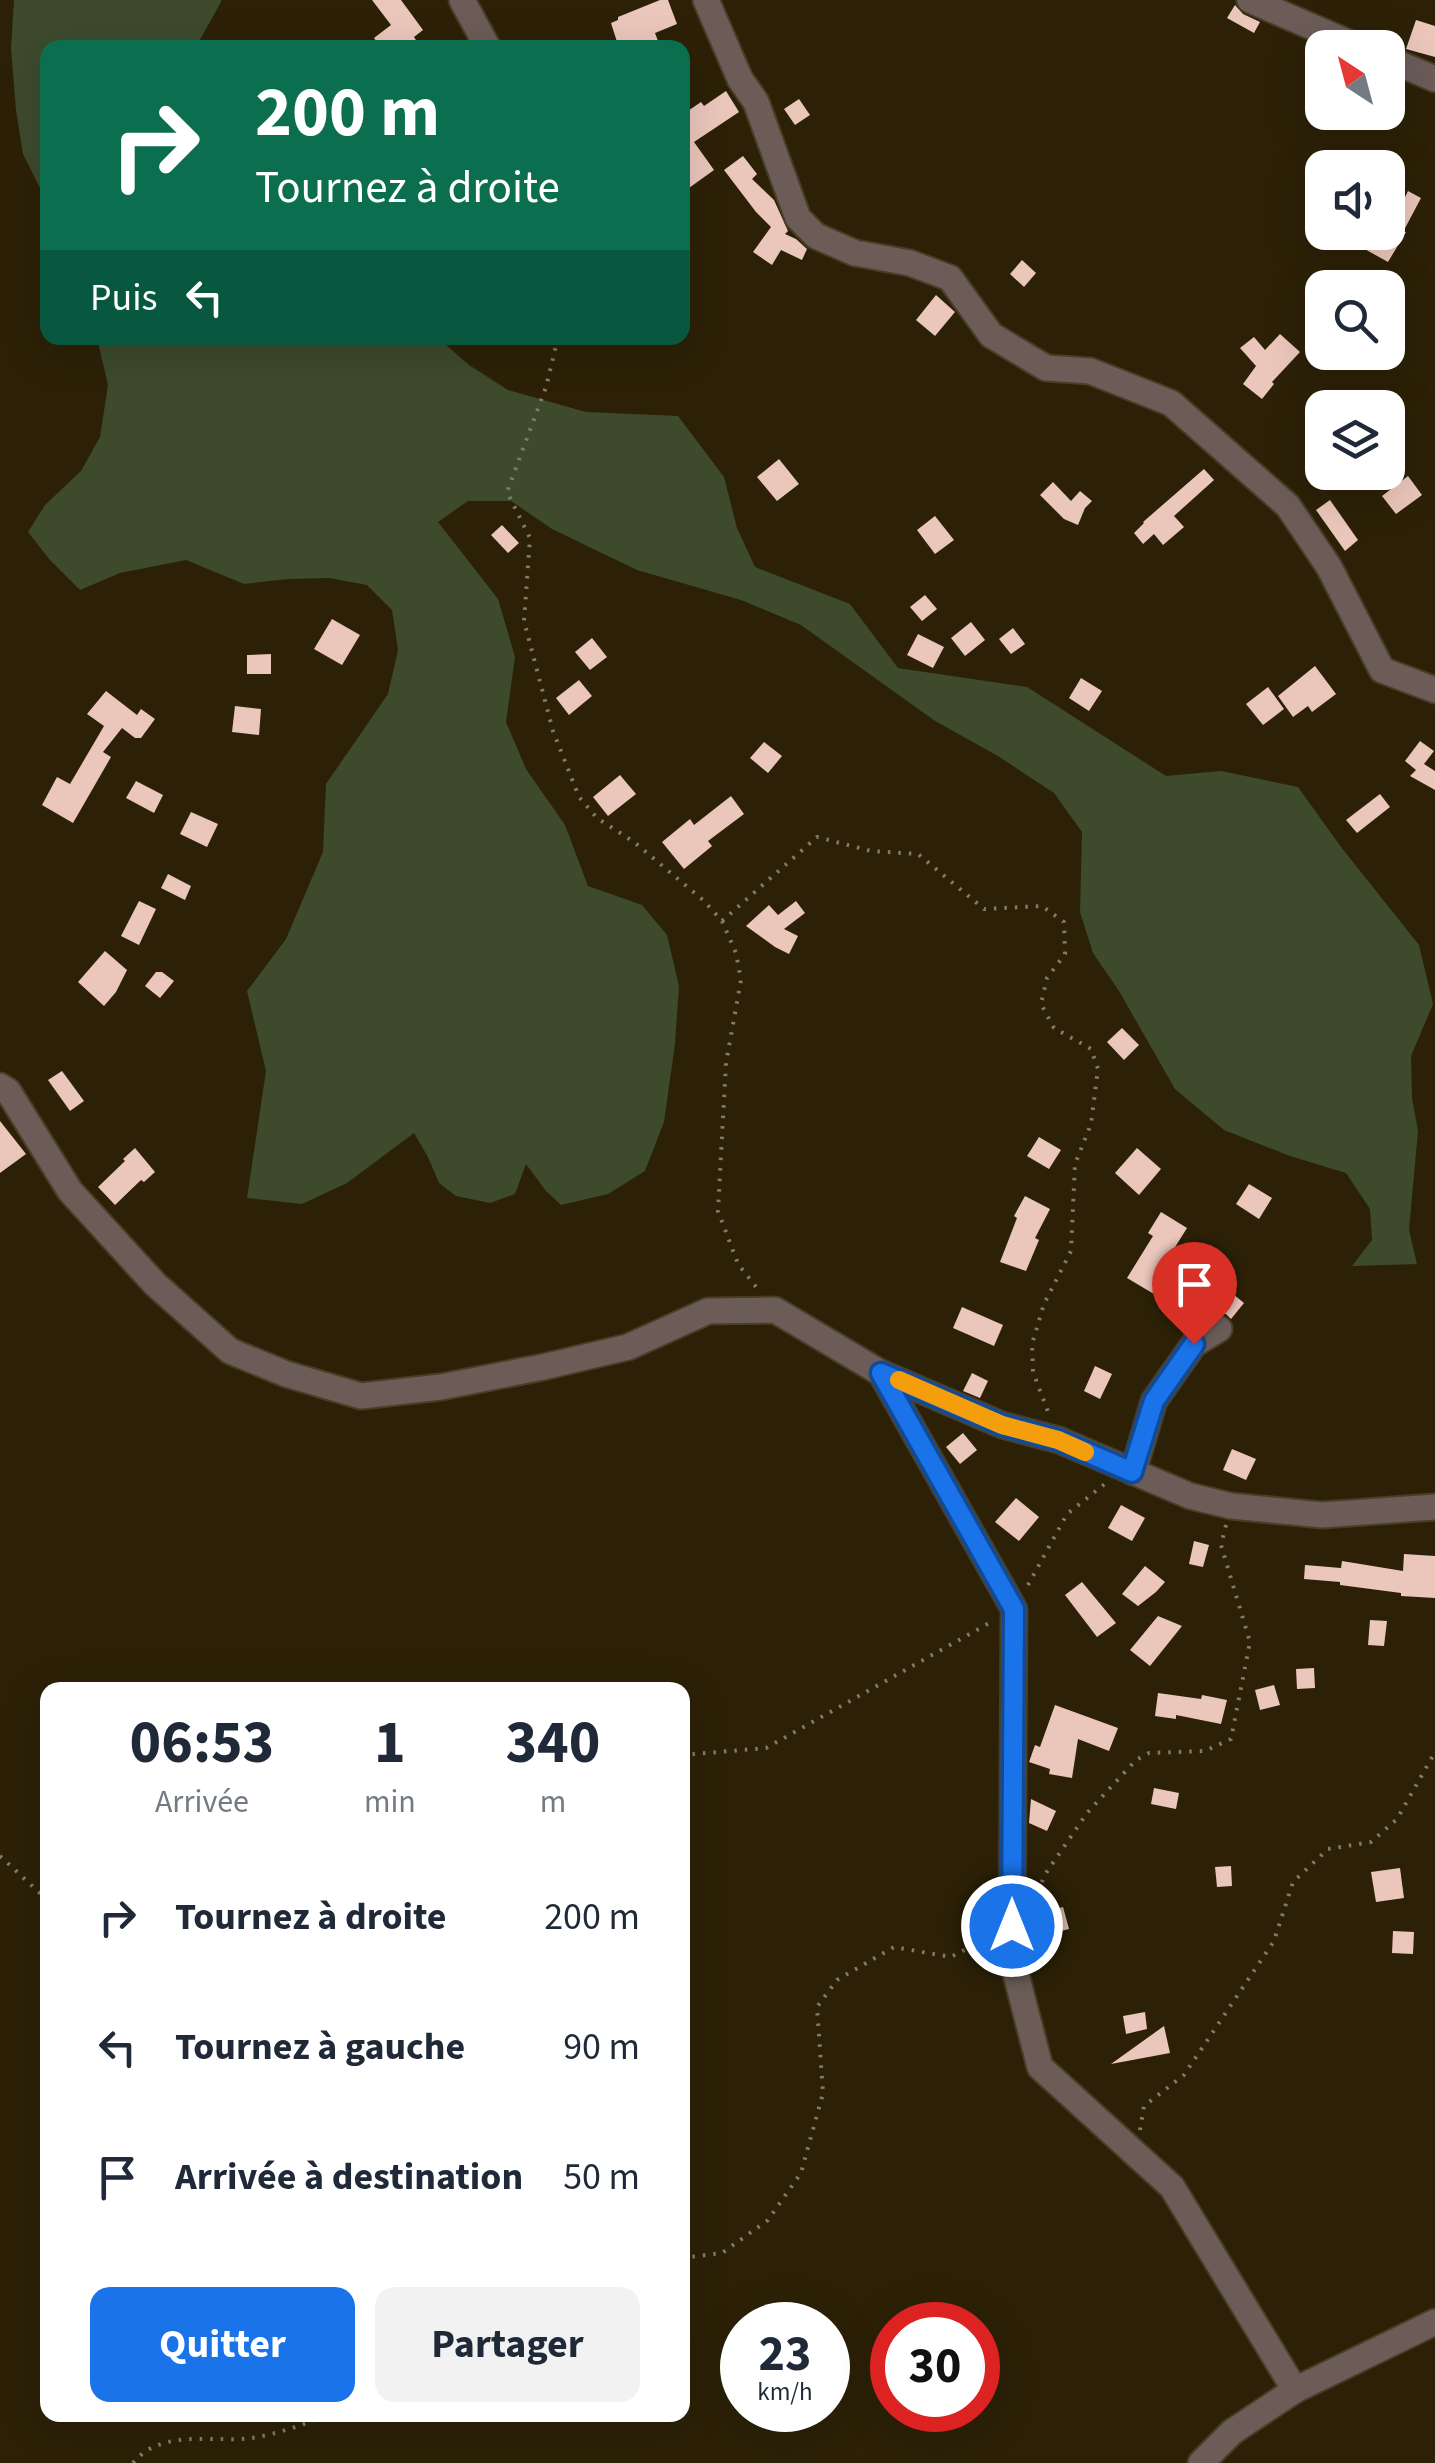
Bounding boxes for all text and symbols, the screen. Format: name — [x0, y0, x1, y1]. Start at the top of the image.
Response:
north arrow — [1305, 30, 1405, 130]
map controls — [1305, 30, 1405, 490]
text: 200 m — [255, 63, 440, 163]
icon: right — [90, 80, 220, 210]
button: sound — [1305, 150, 1405, 250]
text: Tournez à droite — [255, 156, 560, 220]
icon: left — [177, 270, 232, 325]
button: search — [1305, 270, 1405, 370]
text: Puis — [90, 271, 157, 325]
button: layers — [1305, 390, 1405, 490]
pin — [1152, 1242, 1237, 1345]
icon: arrive — [1167, 1257, 1222, 1312]
text: 06:53 — [130, 1701, 274, 1786]
text: 1 — [374, 1701, 406, 1786]
text: 340 — [505, 1701, 600, 1786]
text: Arrivée — [155, 1779, 249, 1825]
text: min — [364, 1779, 416, 1825]
text: m — [540, 1779, 566, 1825]
position arrow — [960, 1874, 1064, 1978]
icon: right — [90, 1890, 145, 1945]
text: Tournez à droite — [175, 1890, 447, 1944]
text: 200 m — [544, 1890, 640, 1944]
icon: left — [90, 2020, 145, 2075]
text: Tournez à gauche — [175, 2020, 465, 2074]
text: 90 m — [563, 2020, 640, 2074]
icon: arrive — [90, 2150, 145, 2205]
text: Arrivée à destination — [175, 2150, 523, 2204]
text: 50 m — [563, 2150, 640, 2204]
button: Quitter — [90, 2287, 355, 2402]
button: Partager — [375, 2287, 640, 2402]
speed limit sign: 30 — [870, 2302, 1000, 2432]
text: 23 — [759, 2319, 811, 2390]
text: km/h — [757, 2374, 813, 2410]

